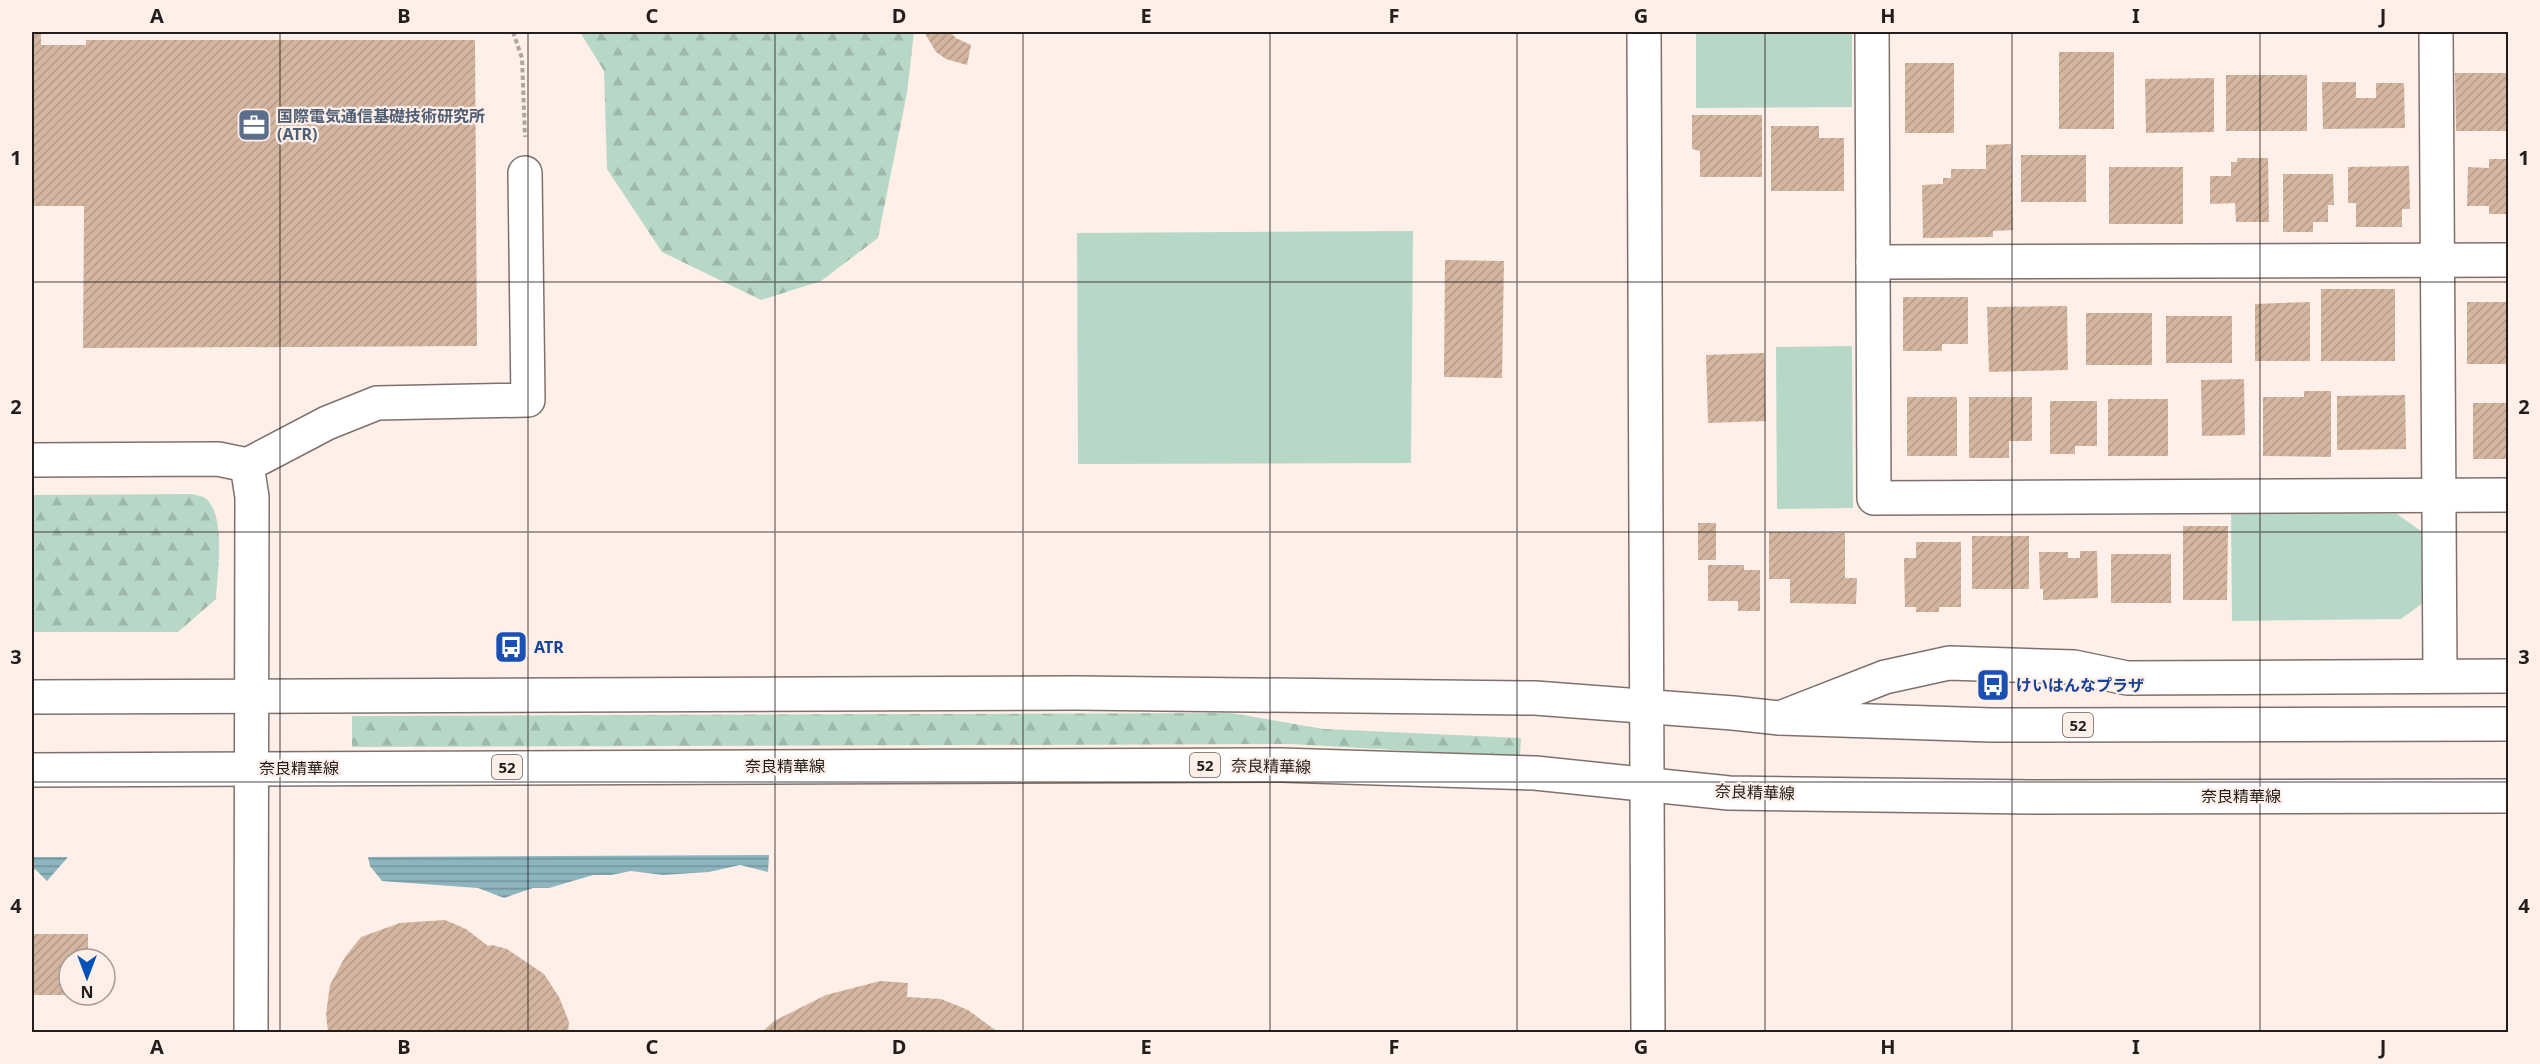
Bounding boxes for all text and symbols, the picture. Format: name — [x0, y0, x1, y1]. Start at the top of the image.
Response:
text: A — [150, 2, 164, 29]
text: B — [397, 2, 411, 29]
text: C — [646, 2, 659, 29]
text: D — [892, 2, 906, 29]
text: E — [1140, 2, 1152, 29]
text: F — [1389, 2, 1399, 29]
text: G — [1634, 2, 1648, 29]
text: H — [1880, 2, 1896, 29]
text: I — [2132, 2, 2140, 29]
text: J — [2378, 2, 2386, 29]
place label: 国際電気通信基礎技術研究所 (ATR) — [277, 105, 485, 145]
office icon: 国際電気通信基礎技術研究所 (ATR) — [236, 107, 272, 143]
text: 1 — [10, 144, 22, 171]
text: 1 — [2518, 144, 2530, 171]
text: 2 — [10, 393, 22, 420]
text: 2 — [2518, 393, 2530, 420]
bus stop icon: ATR — [493, 629, 529, 665]
place label: ATR — [534, 636, 564, 658]
text: 3 — [10, 643, 22, 670]
text: 3 — [2518, 643, 2530, 670]
bus stop icon: けいはんなプラザ — [1975, 667, 2011, 703]
place label: けいはんなプラザ — [2016, 674, 2144, 696]
road number: 52 — [2063, 713, 2093, 737]
road number: 52 — [1190, 753, 1220, 777]
street label: 奈良精華線 — [1231, 754, 1311, 778]
road number: 52 — [492, 755, 522, 779]
street label: 奈良精華線 — [745, 755, 825, 777]
street label: 奈良精華線 — [259, 757, 339, 779]
street label: 奈良精華線 — [1715, 780, 1795, 804]
street label: 奈良精華線 — [2201, 785, 2281, 807]
text: 4 — [10, 892, 22, 919]
text: 4 — [2518, 892, 2530, 919]
north arrow — [57, 947, 117, 1007]
text: N — [80, 981, 94, 1003]
text: A — [150, 1033, 164, 1060]
text: B — [397, 1033, 411, 1060]
text: C — [646, 1033, 659, 1060]
text: D — [892, 1033, 906, 1060]
text: E — [1140, 1033, 1152, 1060]
text: F — [1389, 1033, 1399, 1060]
text: G — [1634, 1033, 1648, 1060]
text: H — [1880, 1033, 1896, 1060]
text: I — [2132, 1033, 2140, 1060]
text: J — [2378, 1033, 2386, 1060]

